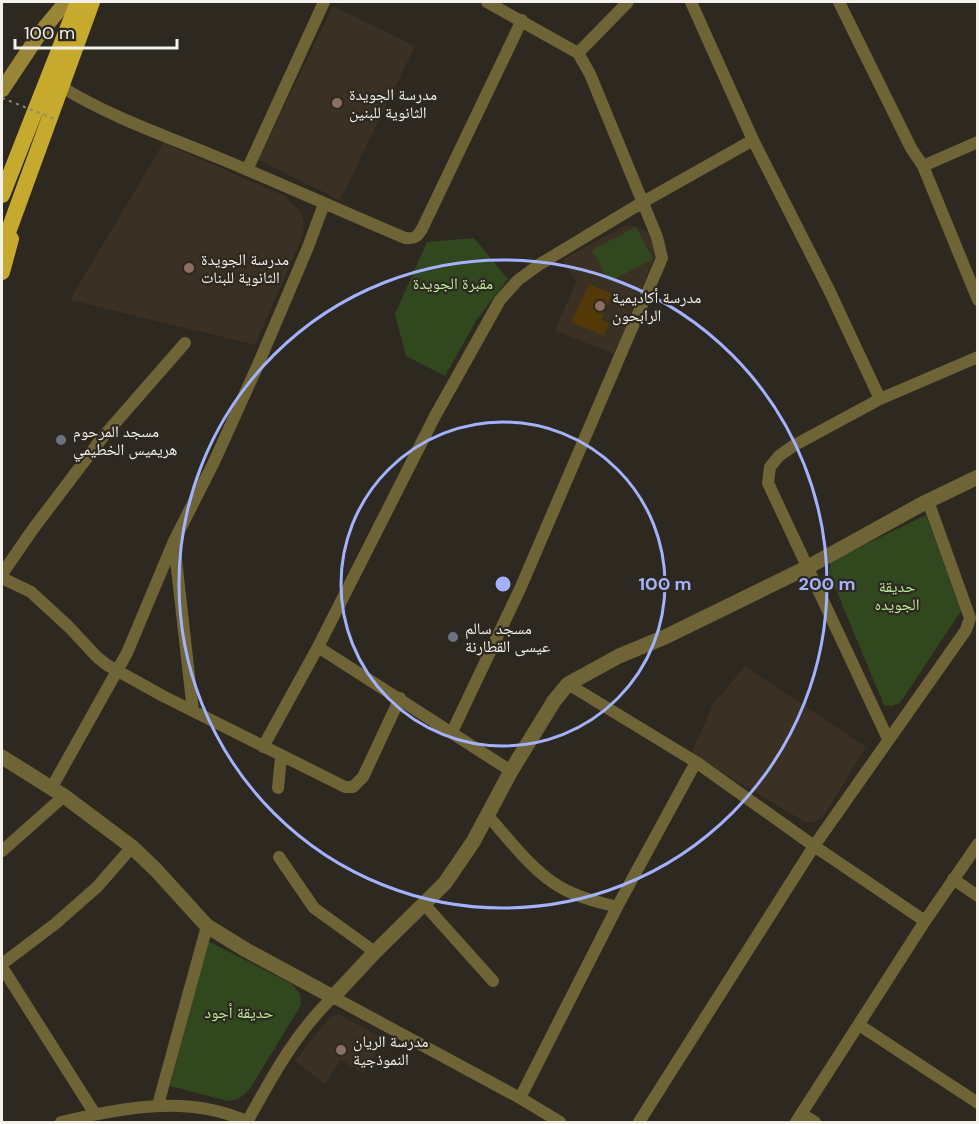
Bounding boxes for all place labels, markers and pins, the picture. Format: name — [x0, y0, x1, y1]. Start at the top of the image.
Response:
place label: مدرسة الجويدة الثانوية للبنين — [349, 84, 437, 123]
marker: مدرسة الجويدة الثانوية للبنين — [330, 96, 344, 110]
place label: مدرسة الجويدة الثانوية للبنات — [201, 249, 289, 288]
marker: مدرسة الجويدة الثانوية للبنات — [182, 261, 196, 275]
place label: مدرسة أكاديمية الرابحون — [612, 287, 701, 326]
marker: مدرسة أكاديمية الرابحون — [593, 299, 607, 313]
place label: مسجد المرحوم هريميس الخطيمي — [73, 421, 177, 462]
marker: مسجد المرحوم هريميس الخطيمي — [54, 433, 68, 447]
centre of rings — [493, 574, 513, 594]
place label: مسجد سالم عيسى القطارنة — [465, 618, 550, 657]
marker: مسجد سالم عيسى القطارنة — [446, 630, 460, 644]
place label: مدرسة الريان النموذجية — [353, 1031, 429, 1070]
marker: مدرسة الريان النموذجية — [334, 1043, 348, 1057]

